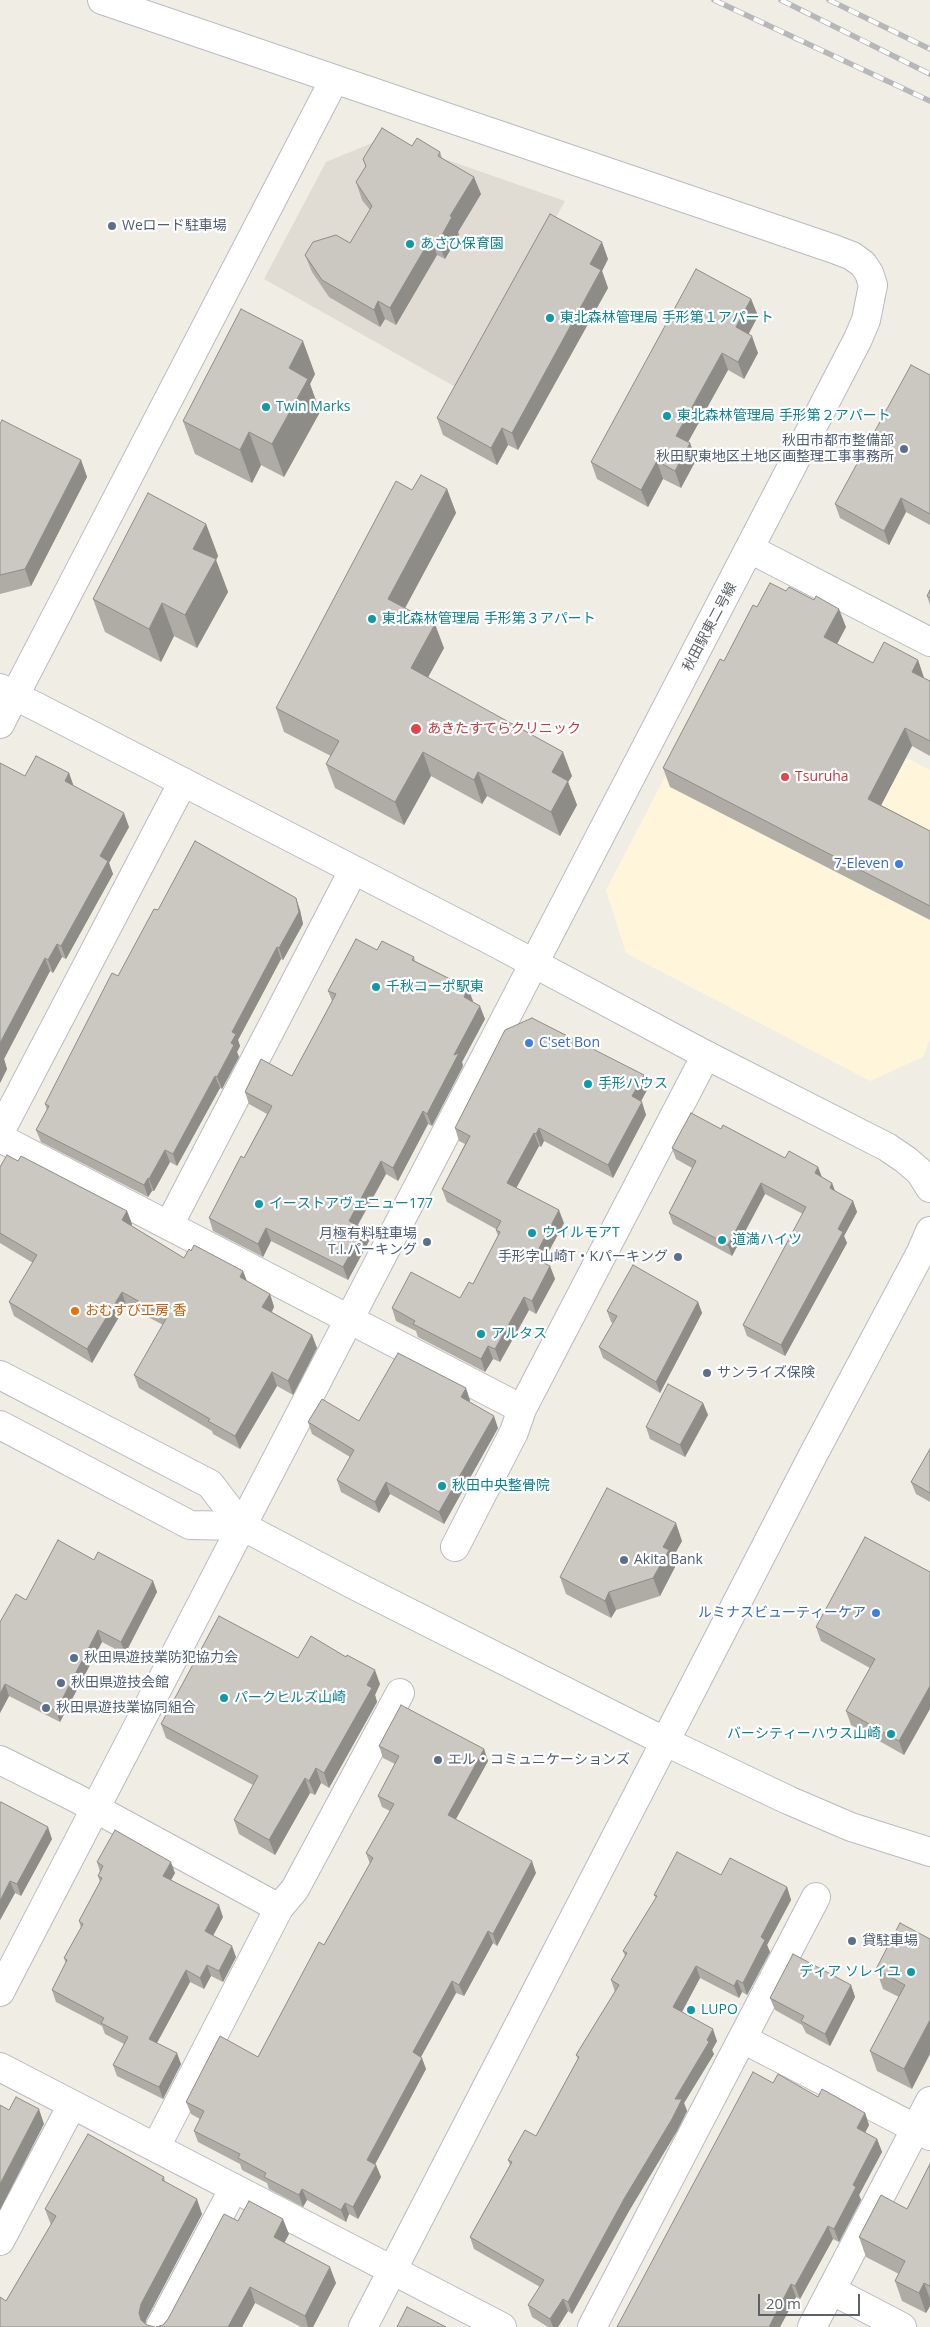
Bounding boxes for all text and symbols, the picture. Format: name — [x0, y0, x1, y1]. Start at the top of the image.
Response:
place label: Weロード駐車場 — [122, 218, 227, 234]
marker: Weロード駐車場 — [106, 220, 118, 232]
place label: あさひ保育園 — [420, 236, 504, 252]
marker: あさひ保育園 — [404, 238, 416, 250]
place label: 東北森林管理局 手形第１アパート — [560, 310, 774, 326]
marker: 東北森林管理局 手形第１アパート — [544, 312, 556, 324]
place label: Twin Marks — [276, 399, 350, 415]
marker: Twin Marks — [260, 401, 272, 413]
place label: 東北森林管理局 手形第２アパート — [677, 408, 891, 424]
marker: 東北森林管理局 手形第２アパート — [661, 410, 673, 422]
place label: 秋田市都市整備部 秋田駅東地区土地区画整理工事事務所 — [656, 433, 894, 466]
marker: 秋田市都市整備部 秋田駅東地区土地区画整理工事事務所 — [898, 443, 910, 455]
street label: 秋田駅東二号線 — [680, 580, 740, 674]
place label: 東北森林管理局 手形第３アパート — [382, 611, 596, 627]
marker: 東北森林管理局 手形第３アパート — [366, 613, 378, 625]
place label: あきたすてらクリニック — [427, 721, 581, 737]
marker: あきたすてらクリニック — [409, 722, 423, 736]
place label: Tsuruha — [795, 769, 849, 785]
marker: Tsuruha — [779, 771, 791, 783]
place label: 7-Eleven — [834, 856, 889, 872]
marker: 7-Eleven — [893, 858, 905, 870]
place label: 千秋コーポ駅東 — [386, 979, 484, 995]
marker: 千秋コーポ駅東 — [370, 981, 382, 993]
place label: C'set Bon — [539, 1035, 600, 1051]
marker: C'set Bon — [523, 1037, 535, 1049]
place label: 手形ハウス — [598, 1076, 668, 1092]
marker: 手形ハウス — [582, 1078, 594, 1090]
place label: イーストアヴェニュー177 — [269, 1196, 433, 1212]
marker: イーストアヴェニュー177 — [253, 1198, 265, 1210]
place label: ウイルモアT — [542, 1225, 620, 1241]
place label: 月極有料駐車場 T.I.パーキング — [319, 1226, 417, 1258]
marker: ウイルモアT — [526, 1227, 538, 1239]
place label: 道満ハイツ — [732, 1232, 802, 1248]
marker: 道満ハイツ — [716, 1234, 728, 1246]
marker: 月極有料駐車場 T.I.パーキング — [421, 1236, 433, 1248]
place label: 手形字山崎T・Kパーキング — [498, 1249, 668, 1265]
marker: 手形字山崎T・Kパーキング — [672, 1251, 684, 1263]
place label: おむすび工房 香 — [85, 1303, 187, 1319]
marker: おむすび工房 香 — [69, 1305, 81, 1317]
place label: アルタス — [491, 1326, 547, 1342]
marker: アルタス — [475, 1328, 487, 1340]
place label: サンライズ保険 — [717, 1365, 815, 1381]
marker: サンライズ保険 — [701, 1367, 713, 1379]
place label: 秋田中央整骨院 — [452, 1478, 550, 1494]
marker: 秋田中央整骨院 — [436, 1480, 448, 1492]
place label: Akita Bank — [634, 1552, 703, 1568]
marker: Akita Bank — [618, 1554, 630, 1566]
place label: ルミナスビューティーケア — [698, 1605, 866, 1621]
marker: ルミナスビューティーケア — [870, 1607, 882, 1619]
place label: 秋田県遊技業防犯協力会 — [84, 1650, 238, 1666]
marker: 秋田県遊技業防犯協力会 — [68, 1652, 80, 1664]
place label: 秋田県遊技会館 — [71, 1675, 169, 1691]
marker: 秋田県遊技会館 — [55, 1677, 67, 1689]
place label: パークヒルズ山崎 — [234, 1690, 346, 1706]
marker: パークヒルズ山崎 — [218, 1692, 230, 1704]
place label: 秋田県遊技業協同組合 — [56, 1700, 196, 1716]
marker: 秋田県遊技業協同組合 — [40, 1702, 52, 1714]
place label: バーシティーハウス山崎 — [727, 1726, 881, 1742]
marker: バーシティーハウス山崎 — [885, 1728, 897, 1740]
place label: エル・コミュニケーションズ — [448, 1752, 630, 1768]
marker: エル・コミュニケーションズ — [432, 1754, 444, 1766]
place label: 貸駐車場 — [862, 1933, 918, 1949]
marker: 貸駐車場 — [846, 1935, 858, 1947]
place label: ディア ソレイユ — [799, 1964, 901, 1980]
marker: ディア ソレイユ — [905, 1966, 917, 1978]
place label: LUPO — [701, 2002, 738, 2018]
marker: LUPO — [685, 2004, 697, 2016]
scale bar — [760, 2284, 862, 2316]
text: 20 m — [766, 2293, 801, 2313]

